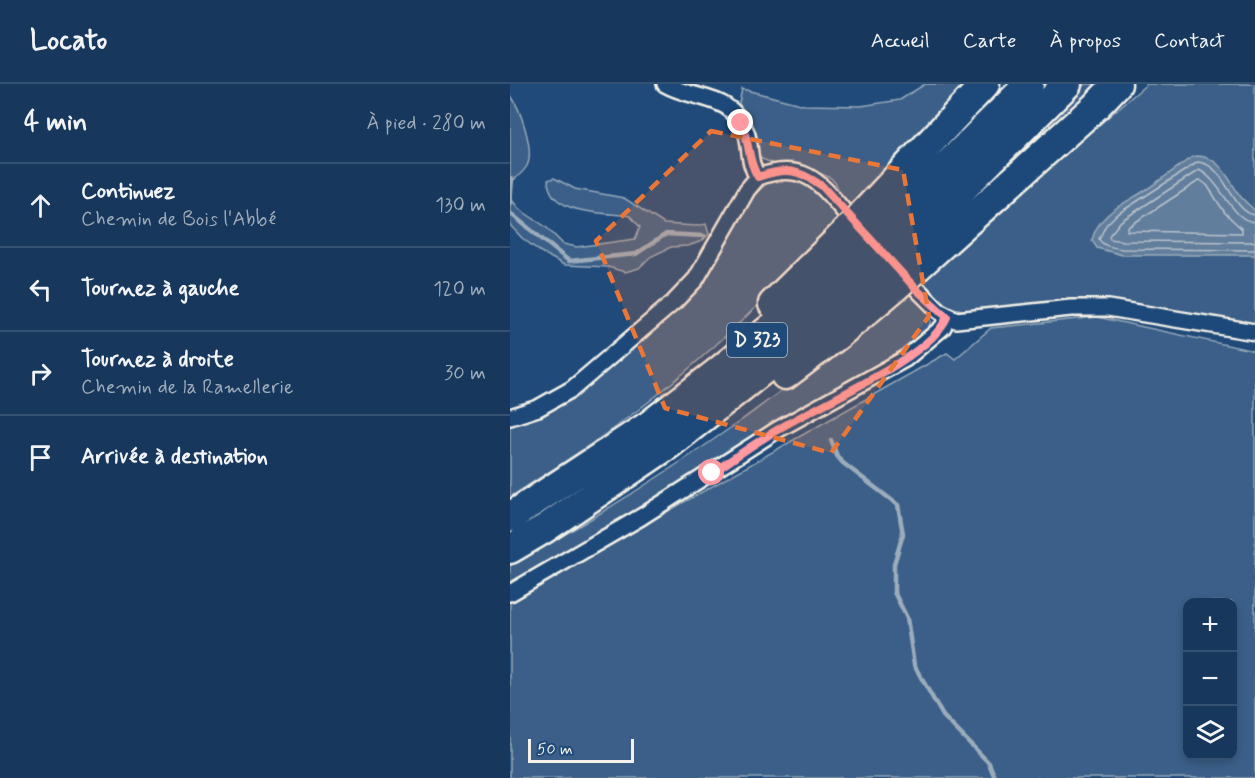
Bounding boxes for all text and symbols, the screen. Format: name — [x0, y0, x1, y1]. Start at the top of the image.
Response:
text: Locato — [30, 23, 107, 60]
text: Accueil — [871, 27, 930, 55]
text: Carte — [963, 27, 1017, 55]
text: À propos — [1050, 27, 1121, 55]
text: Contact — [1154, 27, 1225, 55]
text: 4 min — [24, 106, 87, 140]
route end — [727, 109, 753, 135]
text: À pied · 280 m — [366, 110, 486, 137]
text: Continuez — [81, 178, 175, 206]
icon: ahead — [24, 189, 57, 222]
text: 130 m — [435, 192, 486, 219]
text: Chemin de Bois l'Abbé — [81, 206, 276, 233]
icon: left — [24, 273, 57, 306]
text: Tournez à gauche — [81, 275, 239, 303]
text: 120 m — [433, 276, 486, 303]
road number: D 323 — [727, 323, 787, 357]
text: Tournez à droite — [81, 346, 234, 374]
icon: right — [24, 357, 57, 390]
text: 30 m — [444, 360, 486, 387]
text: Chemin de la Ramellerie — [81, 374, 293, 401]
icon: arrive — [24, 441, 57, 474]
text: Arrivée à destination — [81, 443, 268, 471]
route start — [698, 459, 724, 485]
map controls — [1183, 598, 1237, 760]
button: + — [1183, 598, 1237, 652]
button: − — [1183, 652, 1237, 706]
button: layers — [1183, 706, 1237, 760]
scale bar — [528, 736, 634, 764]
text: 50 m — [537, 739, 573, 760]

